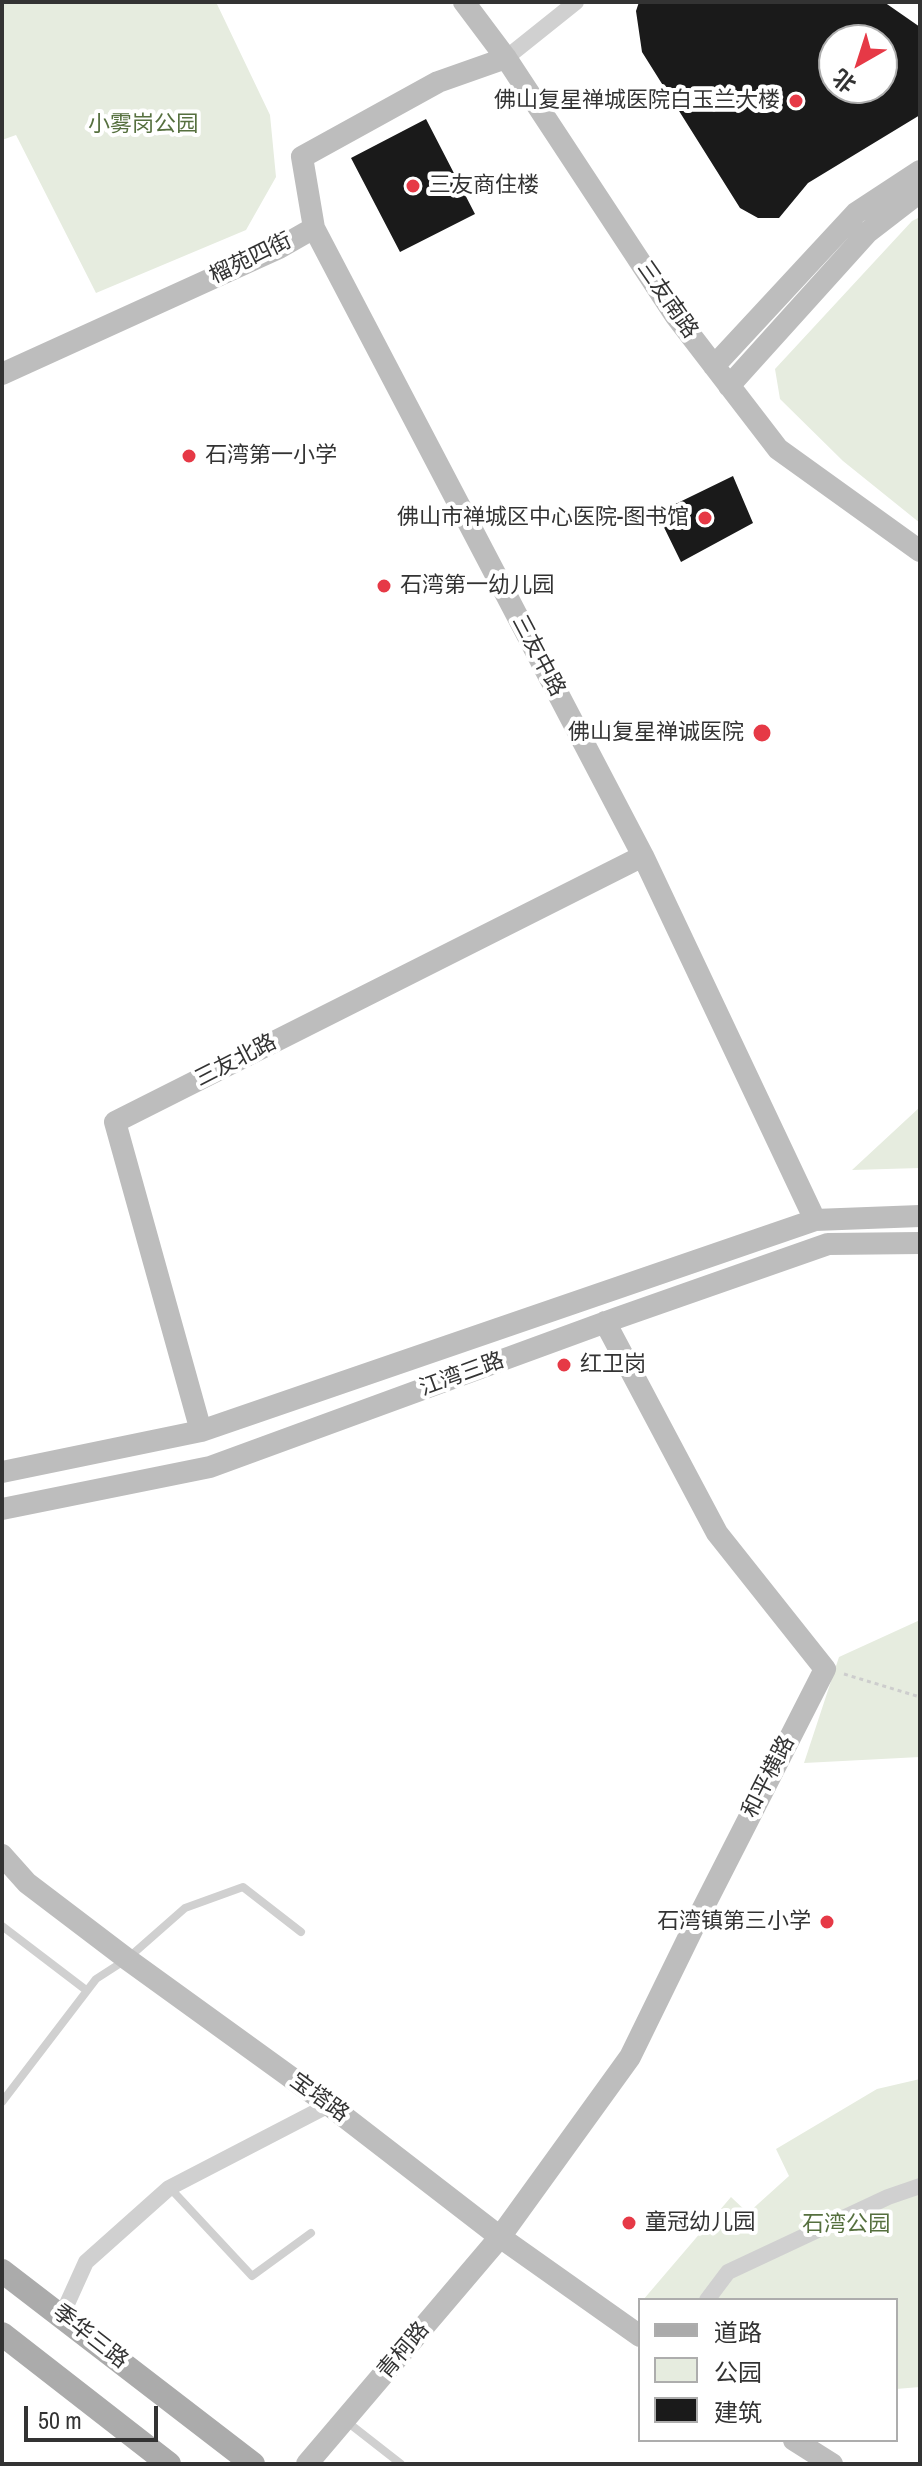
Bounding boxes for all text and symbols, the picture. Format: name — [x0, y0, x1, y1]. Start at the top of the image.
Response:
north arrow — [818, 24, 898, 104]
text: 北 — [826, 63, 862, 100]
place label: 佛山复星禅城医院白玉兰大楼 — [494, 88, 780, 114]
marker: 佛山复星禅城医院白玉兰大楼 — [787, 92, 805, 110]
park label: 小雾岗公园 — [88, 112, 198, 138]
place label: 三友商住楼 — [429, 173, 539, 199]
marker: 三友商住楼 — [404, 177, 422, 195]
street label: 榴苑四街 — [206, 228, 296, 290]
street label: 三友南路 — [631, 256, 703, 344]
place label: 石湾第一小学 — [205, 443, 337, 469]
marker: 石湾第一小学 — [180, 447, 198, 465]
place label: 佛山市禅城区中心医院-图书馆 — [397, 505, 689, 531]
marker: 佛山市禅城区中心医院-图书馆 — [696, 509, 714, 527]
place label: 石湾第一幼儿园 — [400, 573, 554, 599]
marker: 石湾第一幼儿园 — [375, 577, 393, 595]
street label: 三友中路 — [506, 611, 570, 701]
place label: 佛山复星禅诚医院 — [568, 720, 744, 746]
marker: 佛山复星禅诚医院 — [751, 722, 773, 744]
street label: 三友北路 — [191, 1029, 281, 1093]
street label: 江湾三路 — [416, 1348, 508, 1402]
place label: 红卫岗 — [580, 1352, 646, 1378]
marker: 红卫岗 — [555, 1356, 573, 1374]
street label: 和平横路 — [737, 1732, 801, 1822]
place label: 石湾镇第三小学 — [657, 1909, 811, 1935]
marker: 石湾镇第三小学 — [818, 1913, 836, 1931]
street label: 宝塔路 — [285, 2068, 353, 2128]
place label: 童冠幼儿园 — [645, 2210, 755, 2236]
park label: 石湾公园 — [802, 2212, 890, 2238]
marker: 童冠幼儿园 — [620, 2214, 638, 2232]
legend — [638, 2298, 898, 2442]
street label: 季华三路 — [47, 2300, 133, 2374]
text: 道路 — [714, 2316, 762, 2348]
street label: 青柯路 — [373, 2317, 435, 2385]
text: 公园 — [714, 2356, 762, 2388]
scale bar — [28, 2390, 162, 2440]
text: 建筑 — [714, 2396, 762, 2428]
text: 50 m — [38, 2404, 82, 2436]

